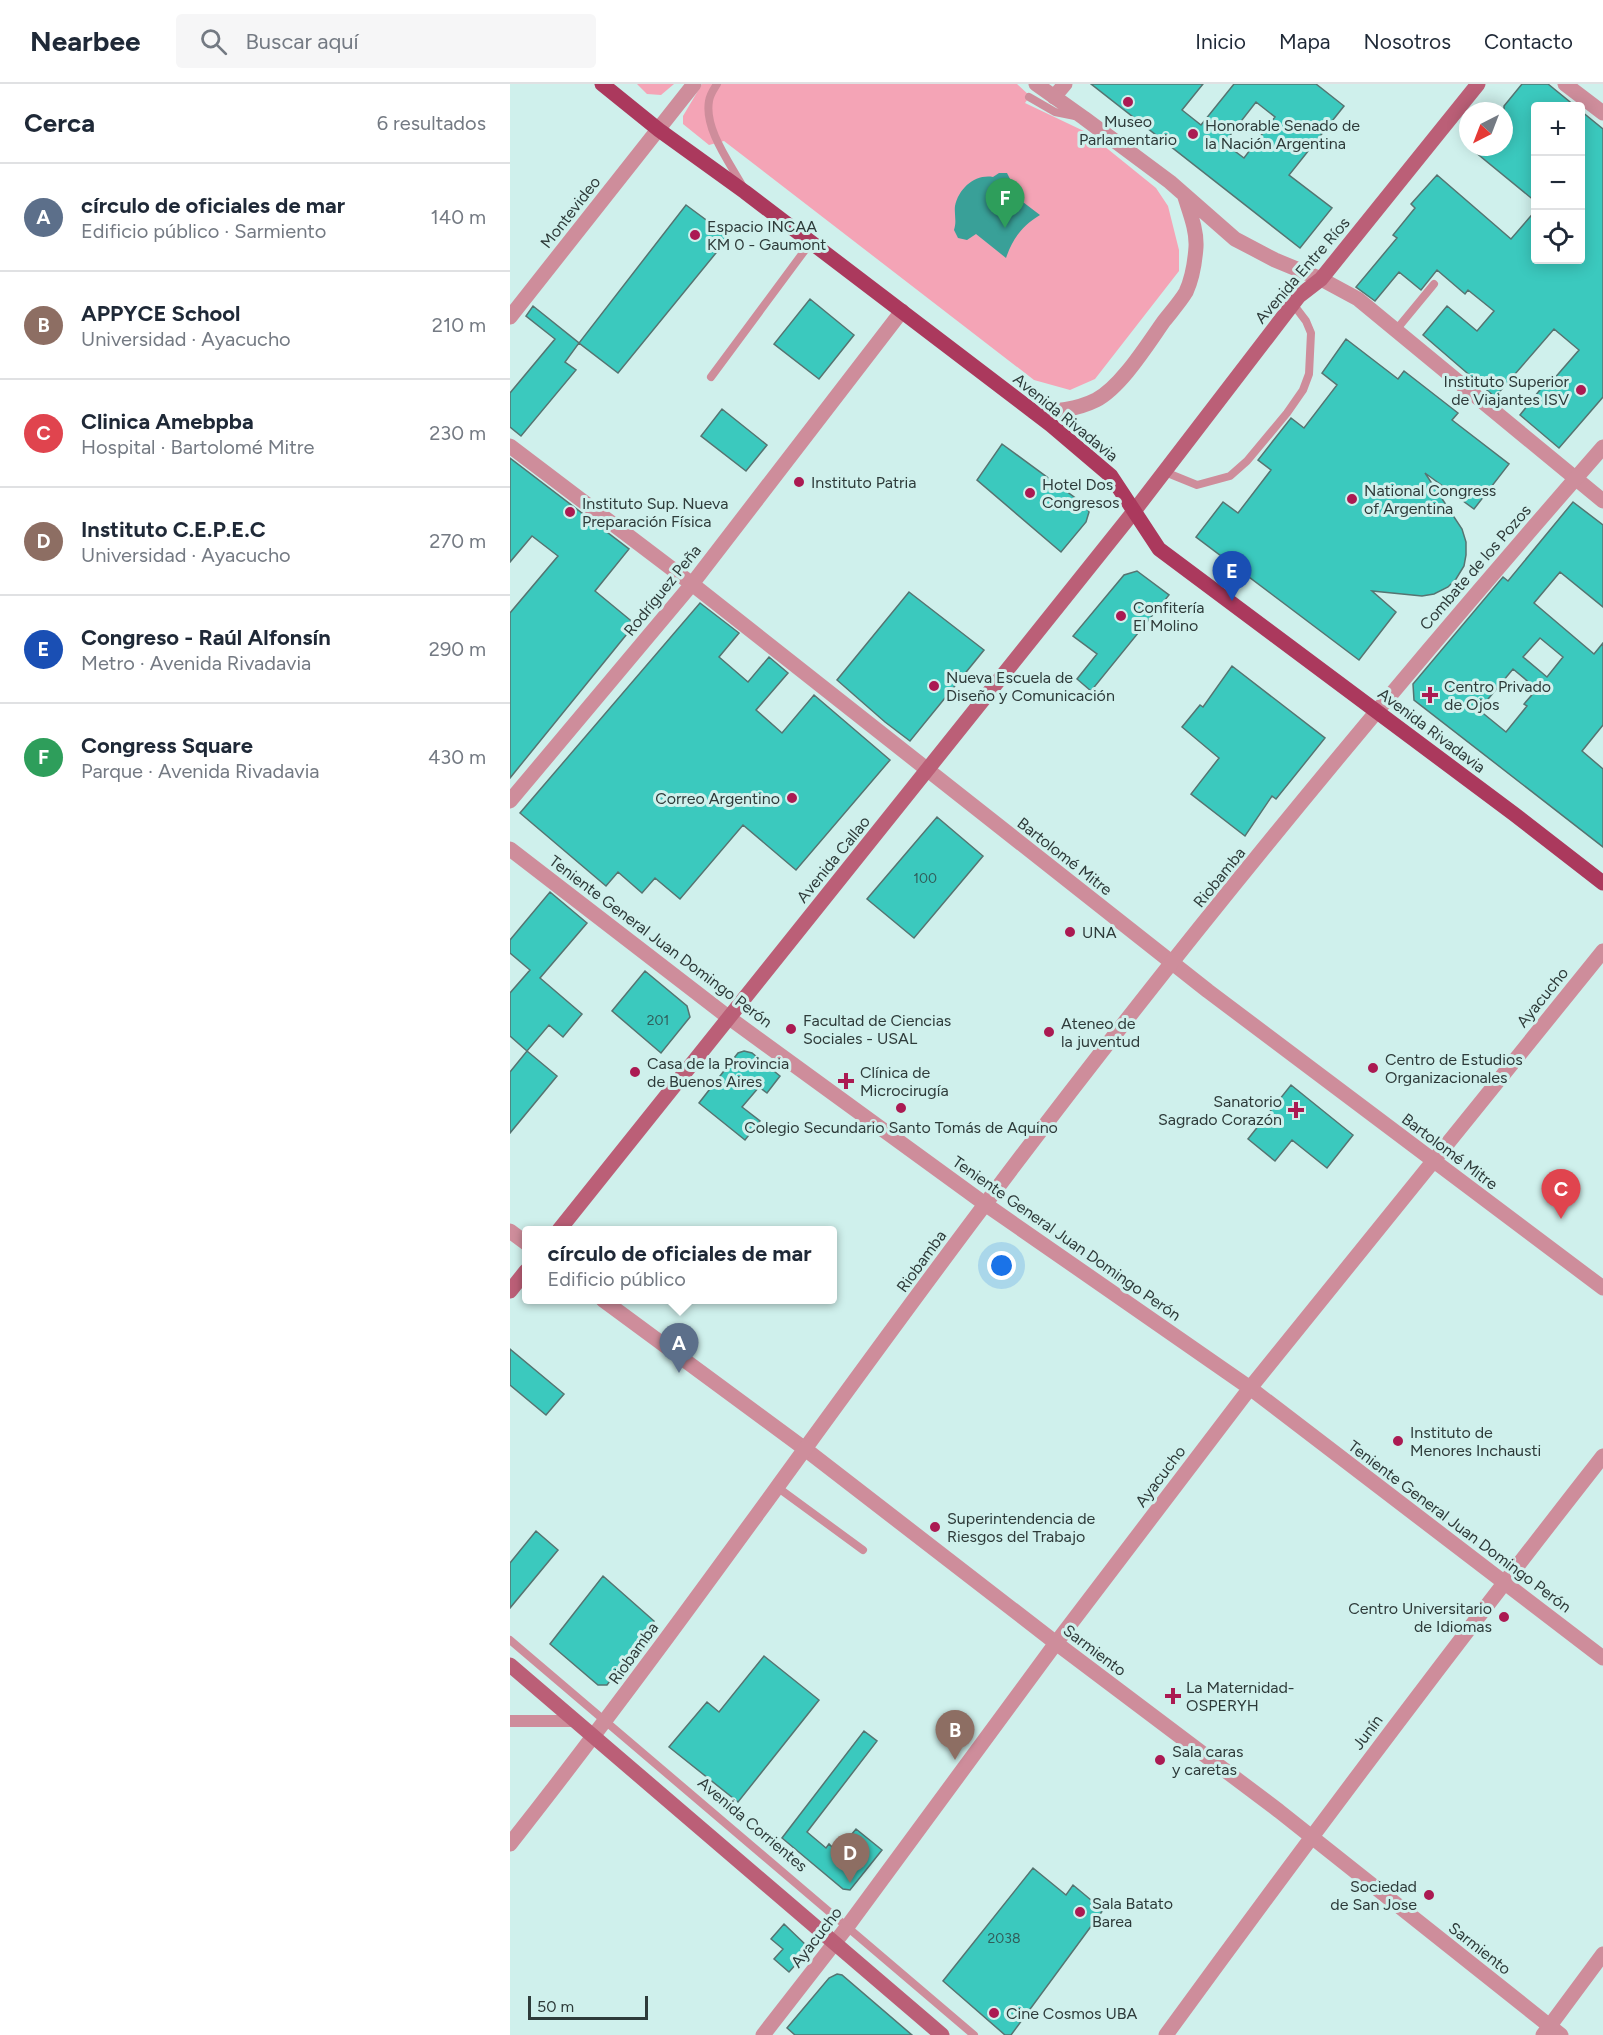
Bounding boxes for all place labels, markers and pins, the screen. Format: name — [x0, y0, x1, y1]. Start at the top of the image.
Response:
marker: Museo Parlamentario — [1121, 95, 1135, 109]
place label: Museo Parlamentario — [1079, 112, 1177, 149]
place label: Honorable Senado de la Nación Argentina — [1205, 116, 1360, 153]
marker: Honorable Senado de la Nación Argentina — [1186, 127, 1200, 141]
pin: F — [986, 178, 1024, 228]
place label: Espacio INCAA KM 0 - Gaumont — [707, 217, 826, 254]
marker: Espacio INCAA KM 0 - Gaumont — [688, 228, 702, 242]
place label: Instituto Superior de Viajantes ISV — [1444, 372, 1570, 409]
marker: Instituto Superior de Viajantes ISV — [1574, 383, 1588, 397]
place label: Instituto Patria — [811, 473, 916, 492]
marker: Instituto Patria — [792, 475, 806, 489]
place label: Hotel Dos Congresos — [1042, 475, 1119, 512]
place label: National Congress of Argentina — [1364, 481, 1496, 518]
marker: Hotel Dos Congresos — [1023, 486, 1037, 500]
marker: National Congress of Argentina — [1345, 492, 1359, 506]
place label: Instituto Sup. Nueva Preparación Física — [582, 494, 728, 531]
marker: Instituto Sup. Nueva Preparación Física — [563, 505, 577, 519]
pin: E — [1212, 552, 1252, 601]
place label: Confitería El Molino — [1133, 598, 1204, 635]
marker: Confitería El Molino — [1114, 609, 1128, 623]
place label: Nueva Escuela de Diseño y Comunicación — [946, 668, 1115, 705]
place label: Centro Privado de Ojos — [1444, 677, 1551, 714]
marker: Nueva Escuela de Diseño y Comunicación — [927, 679, 941, 693]
marker: Centro Privado de Ojos — [1421, 686, 1439, 704]
place label: Correo Argentino — [655, 789, 780, 808]
marker: Correo Argentino — [785, 791, 799, 805]
place label: UNA — [1082, 923, 1117, 942]
marker: UNA — [1063, 925, 1077, 939]
place label: Facultad de Ciencias Sociales - USAL — [803, 1011, 951, 1048]
place label: Ateneo de la juventud — [1061, 1014, 1140, 1051]
marker: Facultad de Ciencias Sociales - USAL — [784, 1022, 798, 1036]
marker: Ateneo de la juventud — [1042, 1025, 1056, 1039]
place label: Centro de Estudios Organizacionales — [1385, 1050, 1523, 1087]
place label: Casa de la Provincia de Buenos Aires — [647, 1054, 789, 1091]
marker: Centro de Estudios Organizacionales — [1366, 1061, 1380, 1075]
place label: Clínica de Microcirugía — [860, 1063, 949, 1100]
marker: Casa de la Provincia de Buenos Aires — [628, 1065, 642, 1079]
marker: Clínica de Microcirugía — [837, 1072, 855, 1090]
place label: Sanatorio Sagrado Corazón — [1158, 1092, 1282, 1129]
marker: Colegio Secundario Santo Tomás de Aquino — [894, 1101, 908, 1115]
marker: Sanatorio Sagrado Corazón — [1287, 1101, 1305, 1119]
place label: Colegio Secundario Santo Tomás de Aquino — [744, 1118, 1058, 1137]
pin: C — [1542, 1170, 1580, 1219]
pin: A — [660, 1324, 698, 1373]
place label: Instituto de Menores Inchausti — [1410, 1423, 1541, 1460]
marker: Instituto de Menores Inchausti — [1391, 1434, 1405, 1448]
place label: Superintendencia de Riesgos del Trabajo — [947, 1509, 1096, 1546]
marker: Superintendencia de Riesgos del Trabajo — [928, 1520, 942, 1534]
place label: Centro Universitario de Idiomas — [1348, 1599, 1492, 1636]
marker: Centro Universitario de Idiomas — [1497, 1610, 1511, 1624]
place label: La Maternidad- OSPERYH — [1186, 1678, 1295, 1715]
marker: La Maternidad- OSPERYH — [1164, 1687, 1182, 1705]
pin: B — [936, 1710, 974, 1760]
place label: Sala caras y caretas — [1172, 1742, 1243, 1779]
marker: Sala caras y caretas — [1153, 1753, 1167, 1767]
pin: D — [830, 1834, 870, 1883]
place label: Sociedad de San Jose — [1330, 1877, 1417, 1914]
marker: Sociedad de San Jose — [1422, 1888, 1436, 1902]
place label: Sala Batato Barea — [1092, 1894, 1173, 1931]
marker: Sala Batato Barea — [1073, 1905, 1087, 1919]
place label: Cine Cosmos UBA — [1006, 2004, 1138, 2023]
marker: Cine Cosmos UBA — [987, 2006, 1001, 2020]

